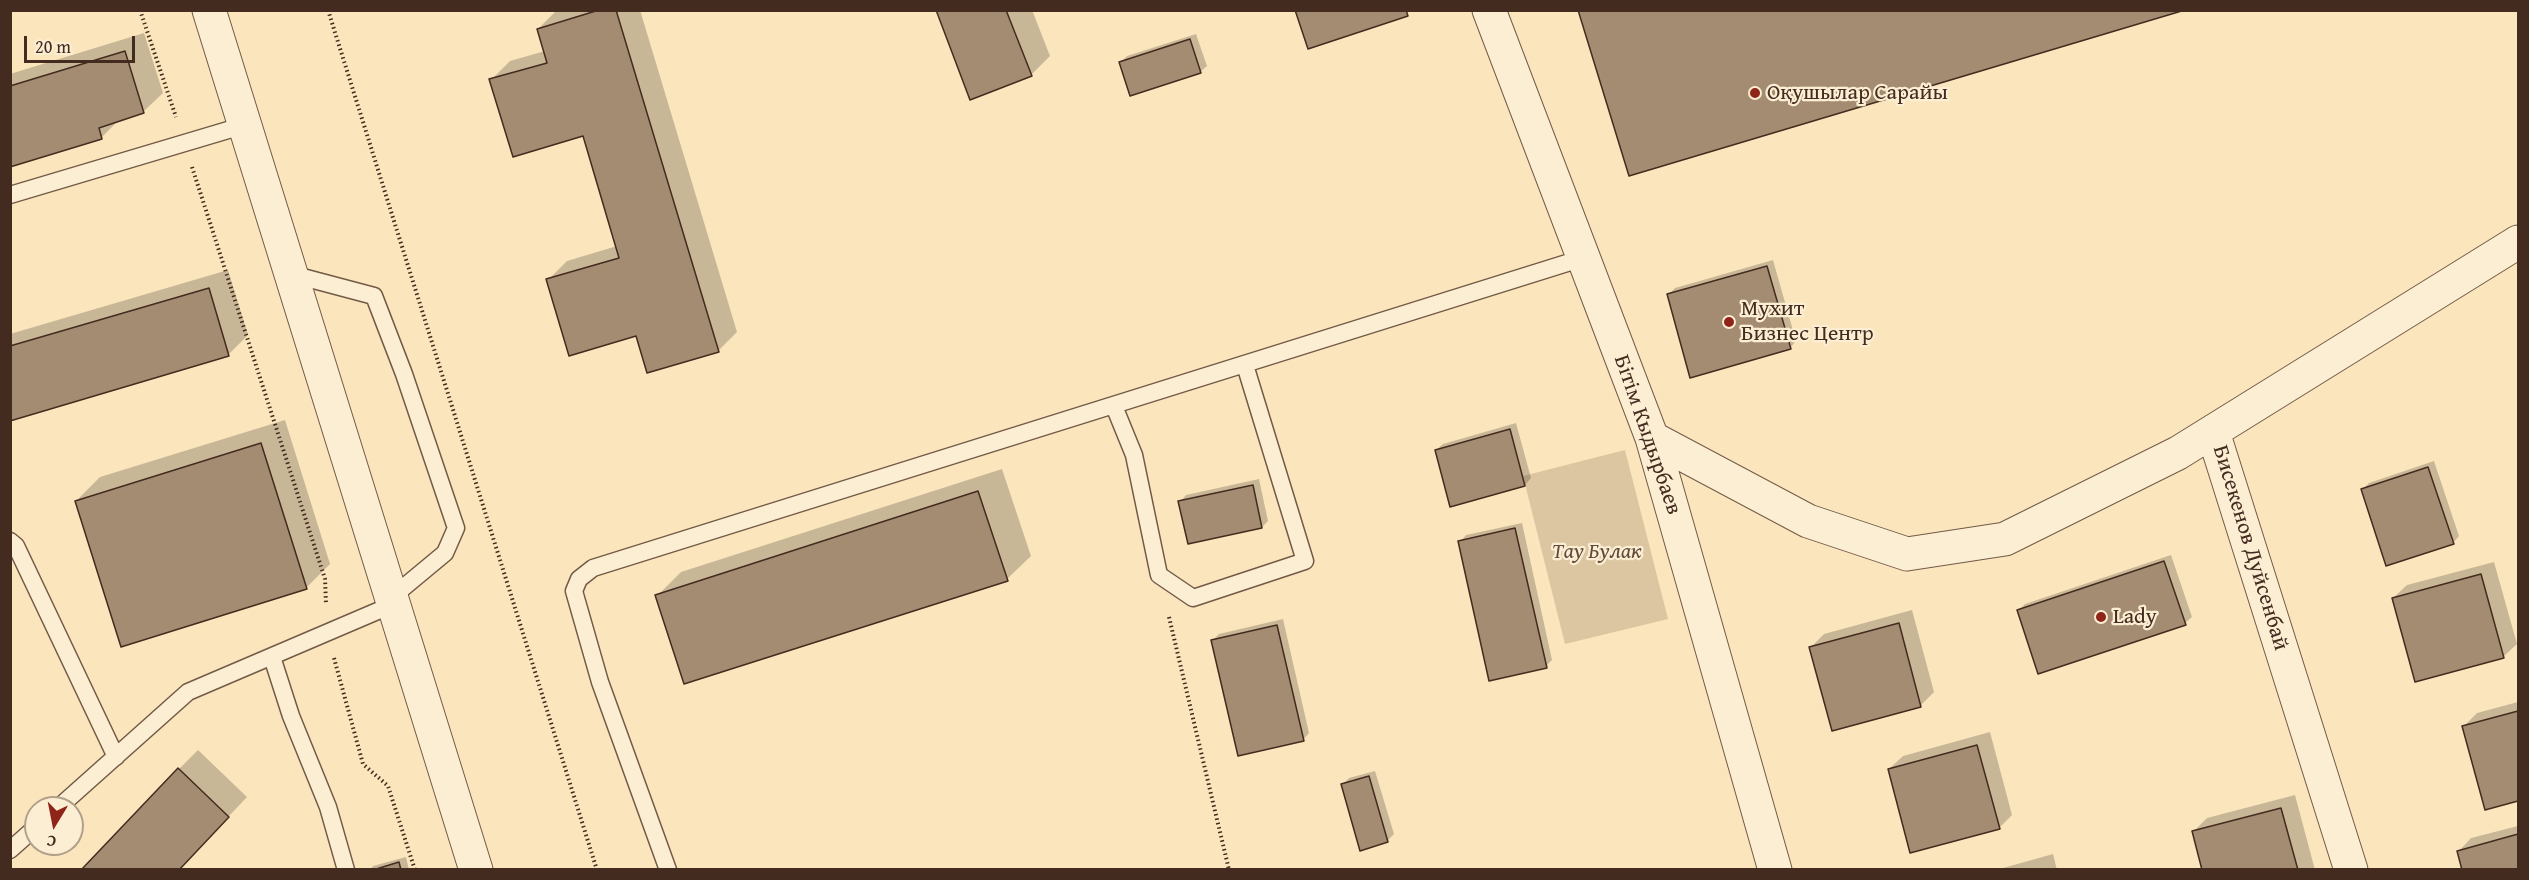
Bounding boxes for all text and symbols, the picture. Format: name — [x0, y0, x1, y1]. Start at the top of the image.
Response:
scale bar — [27, 24, 138, 62]
text: 20 m — [35, 33, 71, 60]
place label: Оқушылар Сарайы — [1767, 80, 1948, 106]
marker: Оқушылар Сарайы — [1748, 86, 1762, 100]
place label: Мухит Бизнес Центр — [1741, 296, 1874, 348]
marker: Мухит Бизнес Центр — [1722, 315, 1736, 329]
street label: Бiтiм Кыдырбаев — [1607, 352, 1687, 518]
street label: Бисекенов Дуйсенбай — [2206, 442, 2294, 654]
park label: Тау Булак — [1552, 539, 1642, 565]
place label: Lady — [2113, 604, 2157, 630]
marker: Lady — [2094, 610, 2108, 624]
north arrow — [24, 796, 84, 856]
text: С — [45, 829, 58, 854]

